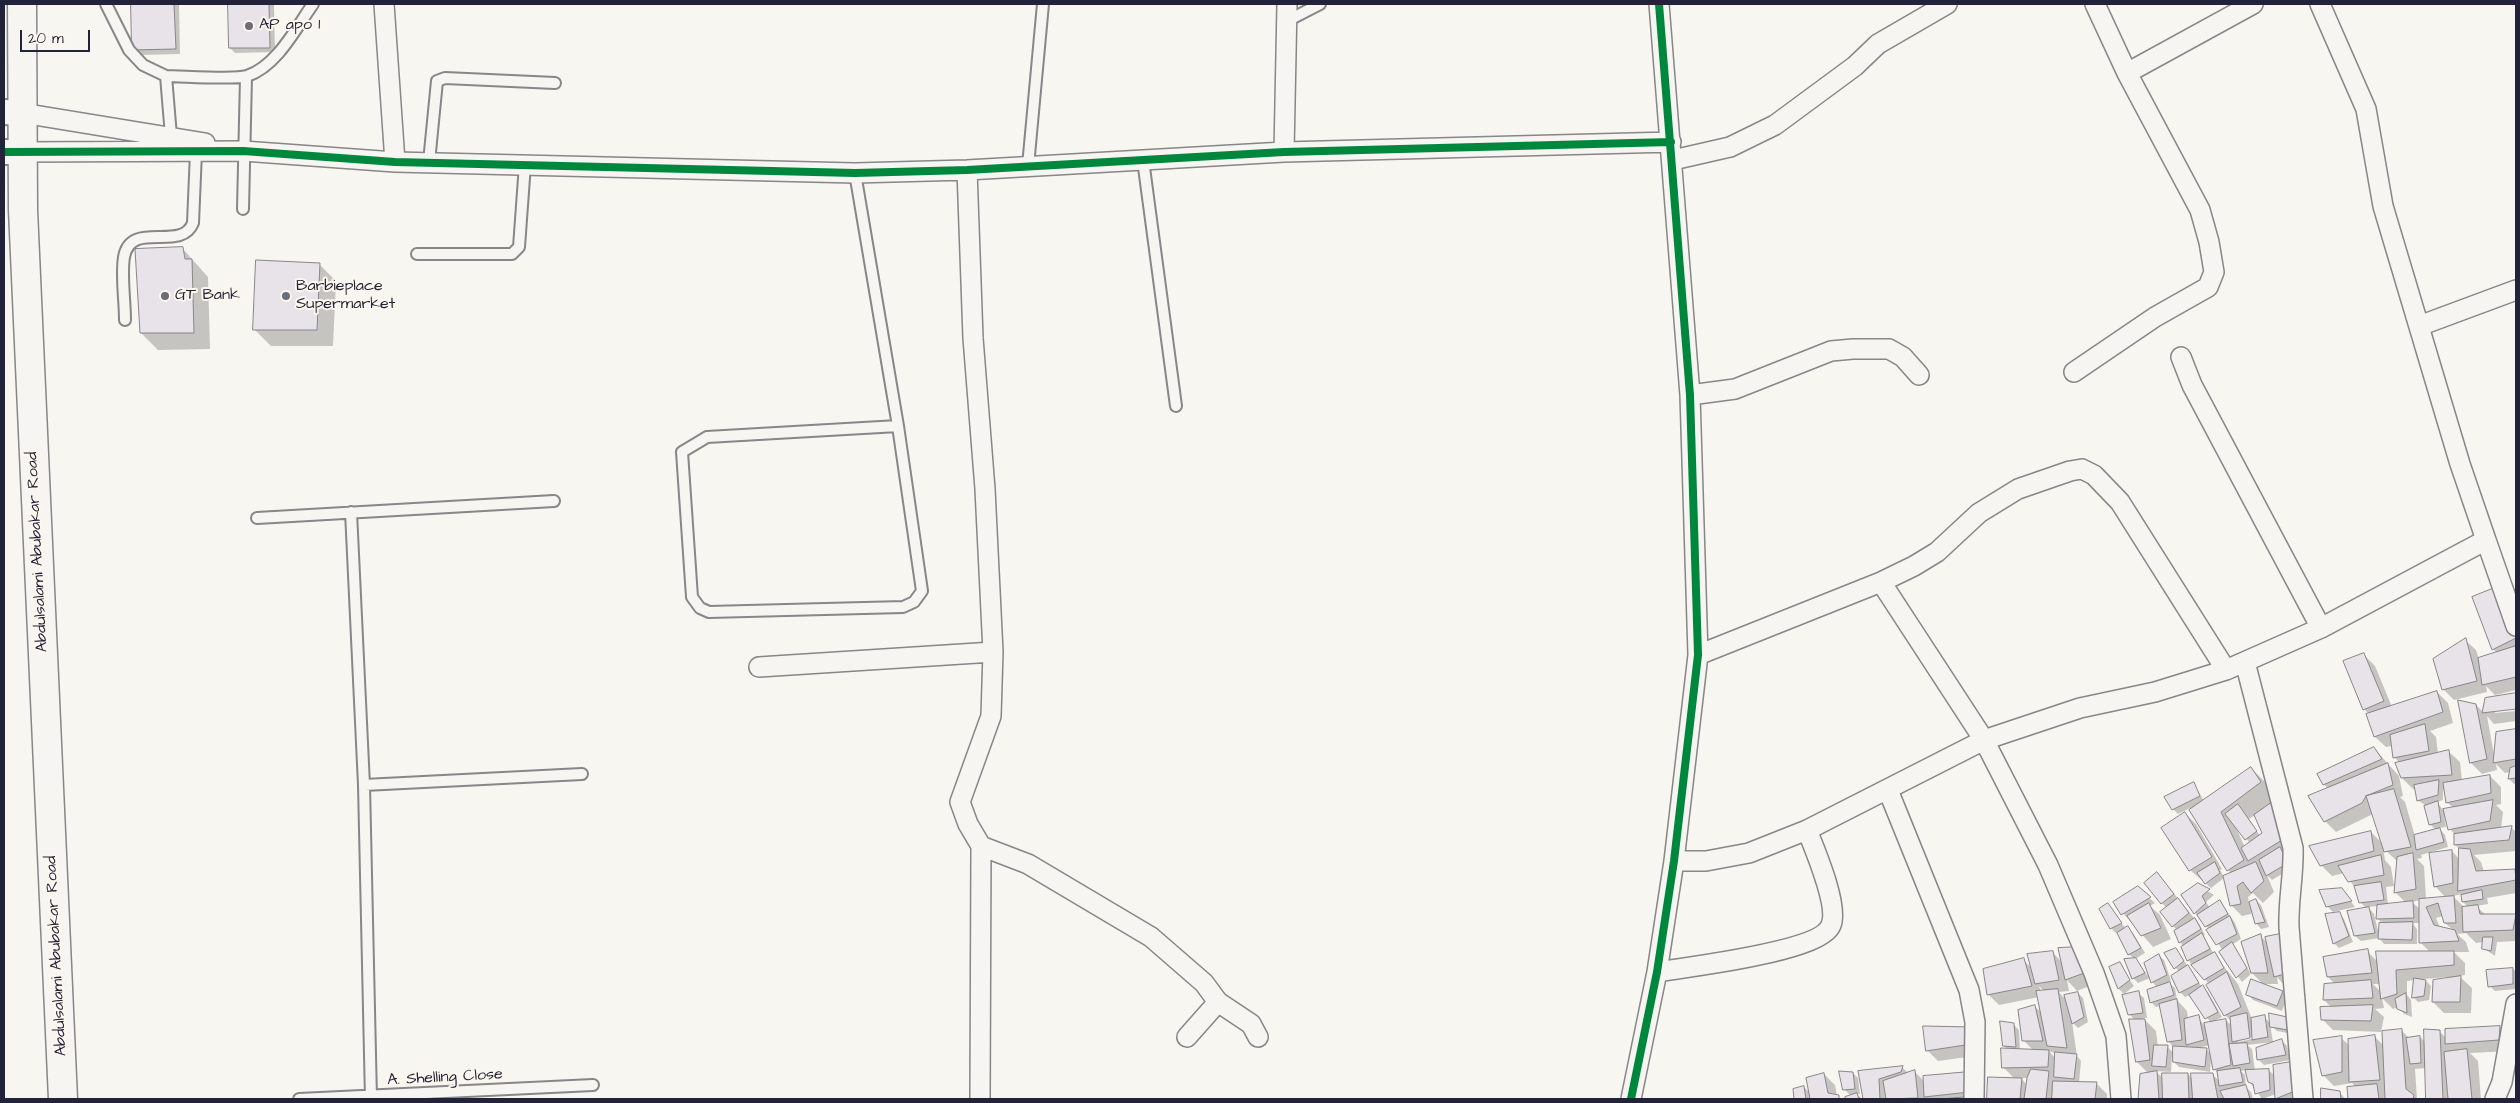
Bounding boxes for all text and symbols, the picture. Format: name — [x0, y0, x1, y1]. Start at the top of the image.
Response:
place label: AP apo 1 — [259, 16, 320, 36]
scale bar — [22, 20, 92, 52]
marker: AP apo 1 — [243, 20, 255, 32]
text: 20 m — [28, 28, 64, 49]
place label: Barbieplace Supermarket — [296, 277, 395, 315]
place label: GT Bank — [175, 286, 240, 306]
marker: GT Bank — [159, 290, 171, 302]
marker: Barbieplace Supermarket — [280, 290, 292, 302]
street label: Abdulsalami Abubakar Road — [23, 451, 53, 653]
street label: Abdulsalami Abubakar Road — [42, 855, 72, 1057]
street label: A. Shelling Close — [387, 1065, 503, 1091]

